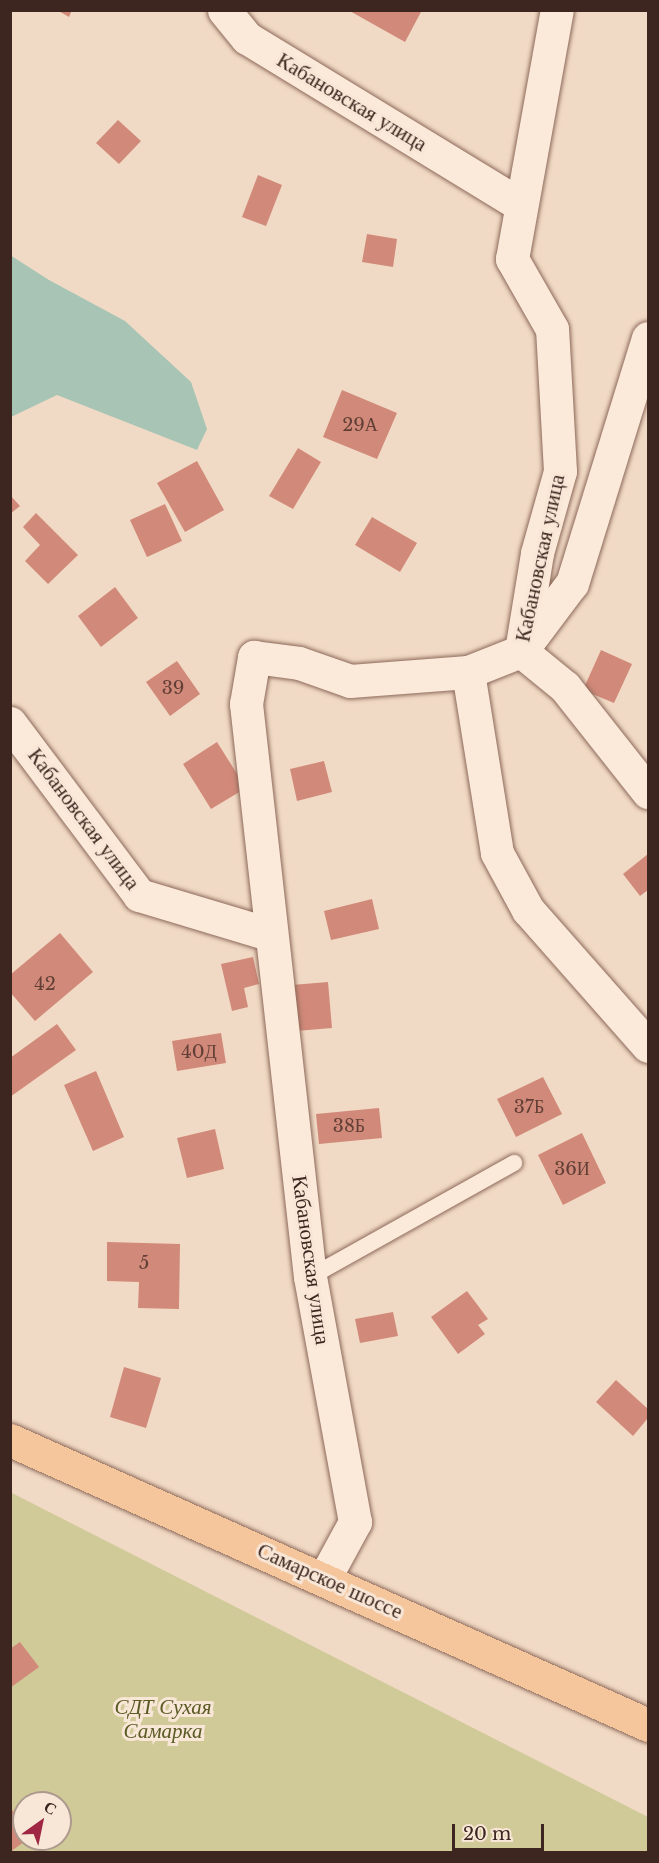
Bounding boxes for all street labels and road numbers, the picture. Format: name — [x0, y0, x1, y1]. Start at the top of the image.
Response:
street label: Кабановская улица — [272, 47, 432, 157]
street label: Кабановская улица — [510, 472, 570, 644]
street label: Кабановская улица — [23, 743, 145, 895]
street label: Кабановская улица — [287, 1174, 335, 1346]
street label: Самарское шоссе — [253, 1538, 407, 1624]

